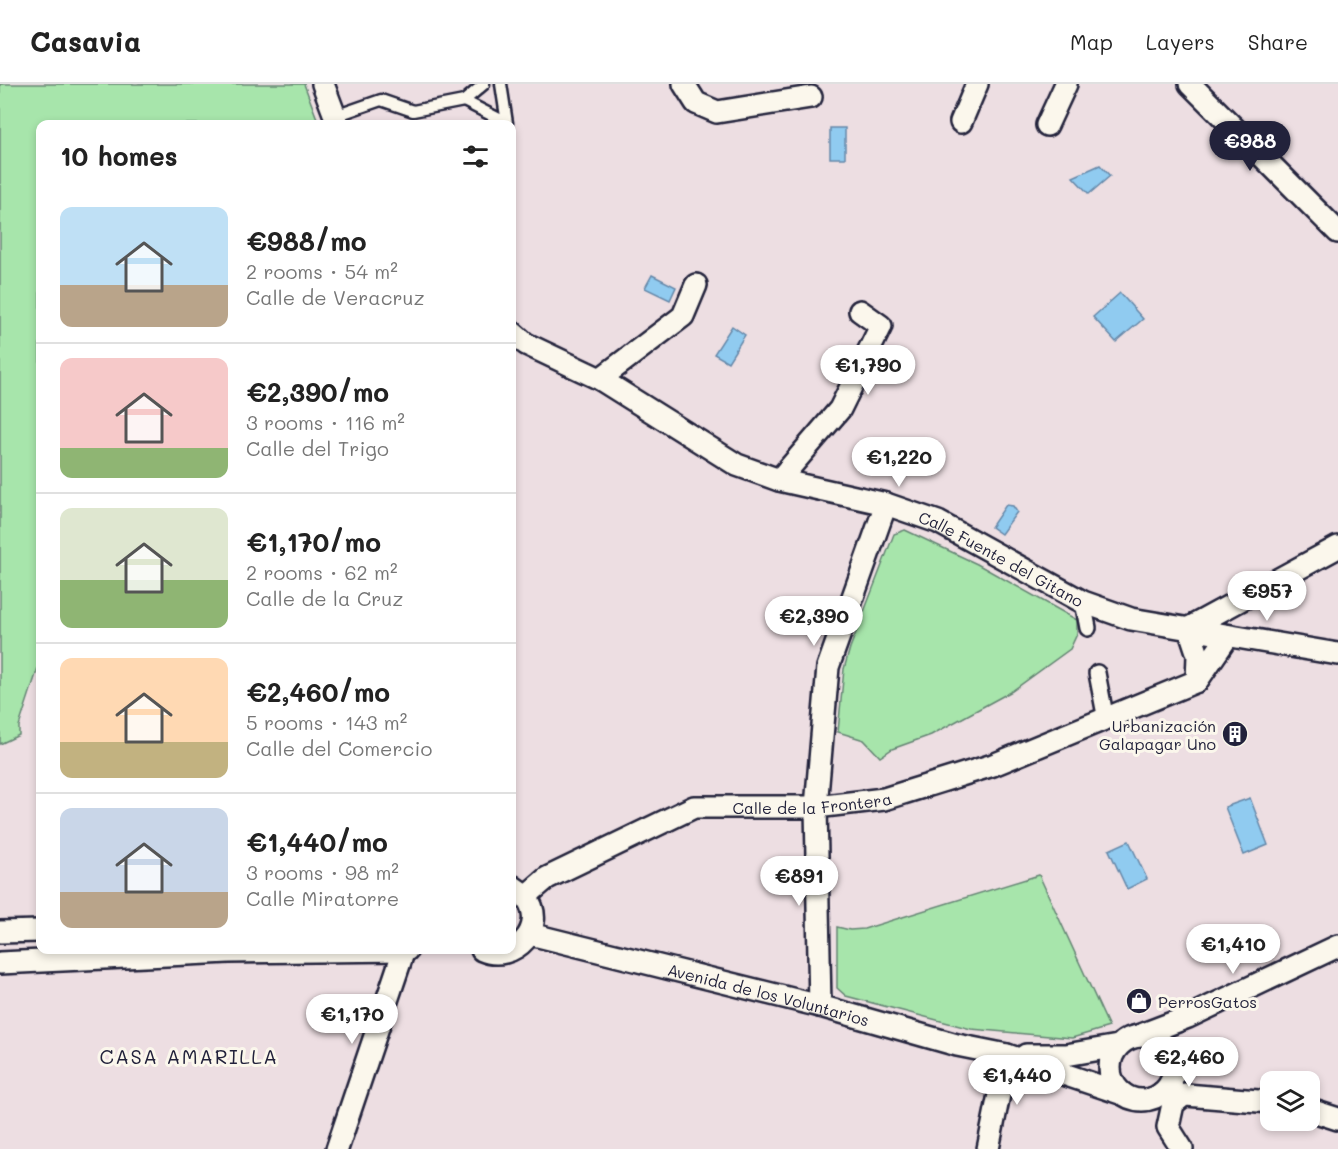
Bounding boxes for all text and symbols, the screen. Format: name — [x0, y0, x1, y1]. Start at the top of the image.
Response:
text: Casavia — [30, 23, 141, 59]
text: Map — [1070, 28, 1113, 55]
text: Layers — [1146, 28, 1215, 55]
text: Share — [1248, 28, 1308, 55]
pin: €988 — [1214, 121, 1286, 172]
text: €988 — [1223, 127, 1277, 153]
text: 10 homes — [60, 139, 178, 173]
icon: filters — [459, 140, 492, 173]
text: €988/mo — [246, 224, 367, 258]
icon: home — [108, 231, 180, 303]
text: 2 rooms · 54 m² — [246, 258, 398, 284]
text: Calle de Veracruz — [246, 284, 425, 310]
pin: €1,790 — [819, 345, 917, 396]
text: €1,790 — [834, 351, 902, 377]
text: €2,390/mo — [246, 375, 389, 409]
icon: home — [108, 382, 180, 454]
text: 3 rooms · 116 m² — [246, 409, 405, 435]
text: Calle del Trigo — [246, 435, 389, 461]
pin: €1,220 — [850, 437, 948, 488]
text: €1,220 — [866, 443, 932, 469]
street label: Calle Fuente del Gitano — [916, 506, 1087, 611]
text: €1,170/mo — [246, 525, 381, 559]
icon: home — [108, 532, 180, 604]
text: 2 rooms · 62 m² — [246, 559, 398, 585]
pin: €957 — [1231, 571, 1303, 622]
text: €957 — [1241, 577, 1293, 603]
text: Calle de la Cruz — [246, 585, 403, 611]
pin: €2,390 — [765, 596, 863, 647]
text: €2,390 — [779, 602, 849, 628]
text: €2,460/mo — [246, 675, 390, 709]
icon: home — [108, 682, 180, 754]
text: 5 rooms · 143 m² — [246, 709, 407, 735]
place label: Urbanización Galapagar Uno — [1099, 715, 1216, 754]
building icon: Urbanización Galapagar Uno — [1220, 719, 1250, 749]
text: Calle del Comercio — [246, 735, 432, 761]
street label: Calle de la Frontera — [733, 787, 894, 818]
text: €1,440/mo — [246, 825, 388, 859]
icon: home — [108, 832, 180, 904]
pin: €891 — [763, 856, 835, 907]
text: 3 rooms · 98 m² — [246, 859, 399, 885]
text: €891 — [774, 862, 824, 888]
text: Calle Miratorre — [246, 885, 399, 911]
pin: €1,410 — [1184, 924, 1282, 975]
text: €1,410 — [1200, 930, 1266, 956]
street label: Avenida de los Voluntarios — [666, 958, 872, 1030]
shop icon: PerrosGatos — [1124, 986, 1154, 1016]
place label: PerrosGatos — [1158, 991, 1257, 1012]
pin: €1,170 — [303, 994, 401, 1045]
text: €1,170 — [320, 1000, 384, 1026]
pin: €2,460 — [1140, 1037, 1238, 1088]
district label: CASA AMARILLA — [99, 1043, 279, 1069]
text: €2,460 — [1153, 1043, 1225, 1069]
pin: €1,440 — [968, 1055, 1066, 1106]
text: €1,440 — [982, 1061, 1052, 1087]
map controls — [1260, 1071, 1320, 1131]
button: layers — [1260, 1071, 1320, 1131]

